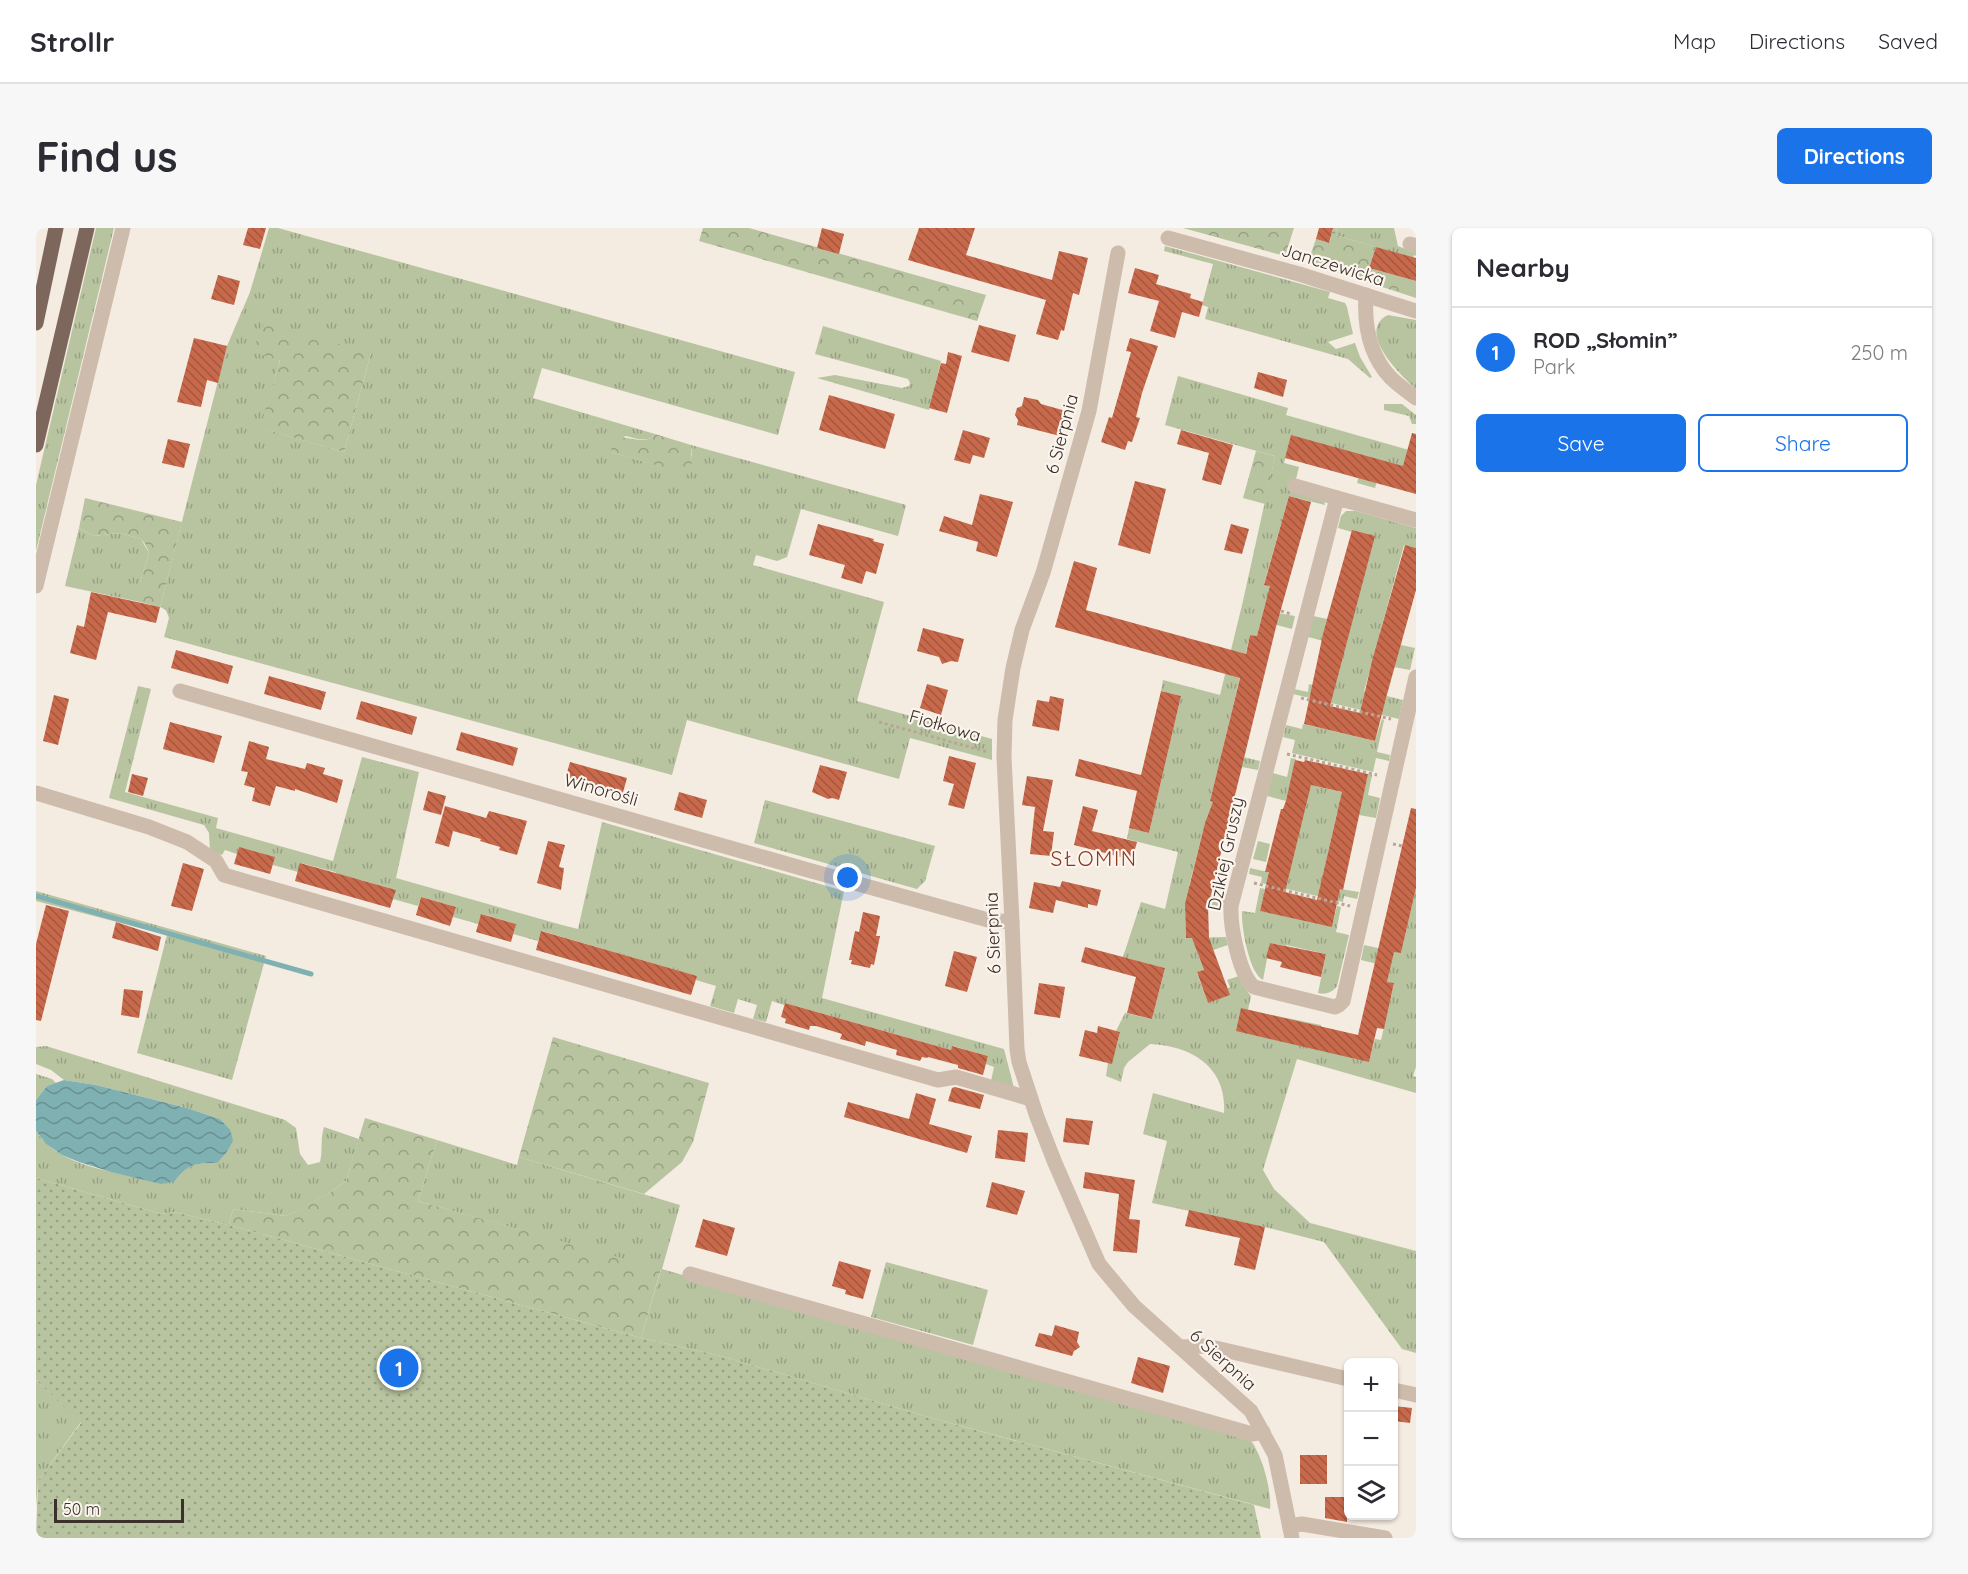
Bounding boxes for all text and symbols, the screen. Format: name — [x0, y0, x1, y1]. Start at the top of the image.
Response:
text: Strollr — [30, 24, 114, 59]
text: Map — [1673, 28, 1716, 54]
text: Directions — [1749, 28, 1845, 54]
text: Saved — [1878, 28, 1938, 54]
button: Directions — [1777, 128, 1932, 184]
text: Find us — [36, 130, 178, 183]
street label: Janczewicka — [1279, 238, 1388, 291]
text: Nearby — [1476, 251, 1570, 284]
text: ROD „Słomin” — [1533, 326, 1677, 354]
text: 1 — [1492, 340, 1499, 365]
text: 250 m — [1850, 340, 1908, 365]
text: Park — [1533, 354, 1575, 379]
street label: 6 Sierpnia — [1040, 391, 1083, 476]
button: Save — [1476, 414, 1686, 472]
button: Share — [1698, 414, 1908, 472]
street label: Fiołkowa — [907, 704, 984, 747]
street label: Winorośli — [561, 768, 641, 811]
street label: Dzikiej Gruszy — [1202, 795, 1249, 913]
district label: SŁOMIN — [1051, 845, 1137, 871]
your location — [833, 863, 862, 892]
street label: 6 Sierpnia — [980, 892, 1005, 974]
street label: 6 Sierpnia — [1185, 1324, 1261, 1396]
pin: 1 — [380, 1346, 418, 1390]
map controls — [1344, 1358, 1398, 1520]
button: + — [1344, 1358, 1398, 1412]
button: − — [1344, 1412, 1398, 1466]
button: layers — [1344, 1466, 1398, 1520]
scale bar — [54, 1496, 184, 1524]
text: 50 m — [63, 1499, 100, 1519]

